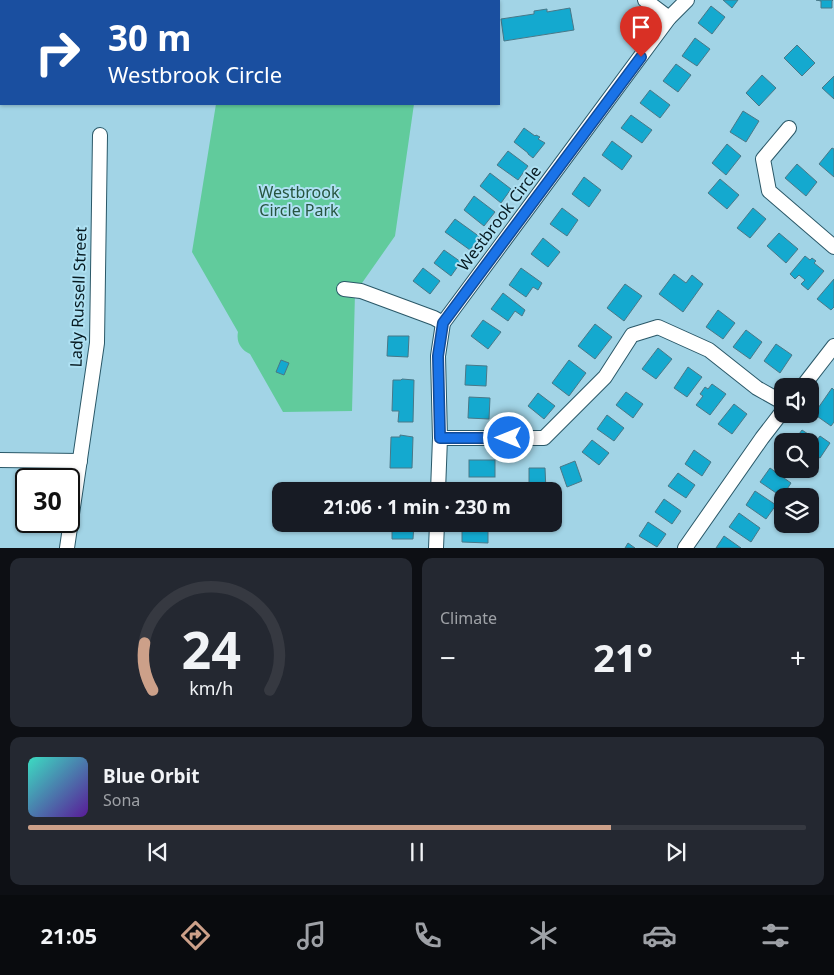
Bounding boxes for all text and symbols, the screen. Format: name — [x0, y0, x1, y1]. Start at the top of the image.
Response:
pin — [620, 6, 662, 57]
icon: arrive — [627, 13, 655, 41]
text: 30 m — [108, 14, 191, 61]
icon: right — [25, 20, 90, 85]
text: Westbrook Circle — [108, 59, 282, 89]
street label: Westbrook Circle — [452, 161, 546, 275]
park label: Westbrook Circle Park — [258, 181, 340, 221]
street label: Lady Russell Street — [65, 226, 91, 368]
map controls — [774, 378, 819, 533]
button: sound — [774, 378, 819, 423]
position arrow — [482, 411, 534, 463]
button: search — [774, 433, 819, 478]
speed limit sign: 30 — [15, 468, 80, 533]
button: layers — [774, 488, 819, 533]
text: 21:06 · 1 min · 230 m — [323, 494, 511, 520]
text: Climate — [440, 607, 497, 629]
text: 24 — [181, 613, 241, 684]
text: 21° — [593, 631, 653, 683]
text: − — [440, 638, 456, 676]
text: + — [790, 638, 806, 676]
text: km/h — [189, 676, 233, 700]
text: Blue Orbit — [103, 763, 199, 789]
text: Sona — [103, 789, 140, 811]
icon: previous — [144, 838, 172, 866]
icon: pause — [403, 838, 431, 866]
icon: next — [662, 838, 690, 866]
icon: directions — [178, 918, 213, 953]
icon: music — [294, 918, 329, 953]
icon: phone — [410, 918, 445, 953]
icon: climate — [526, 918, 561, 953]
icon: car — [642, 918, 677, 953]
icon: filters — [758, 918, 793, 953]
text: 21:05 — [41, 920, 97, 950]

